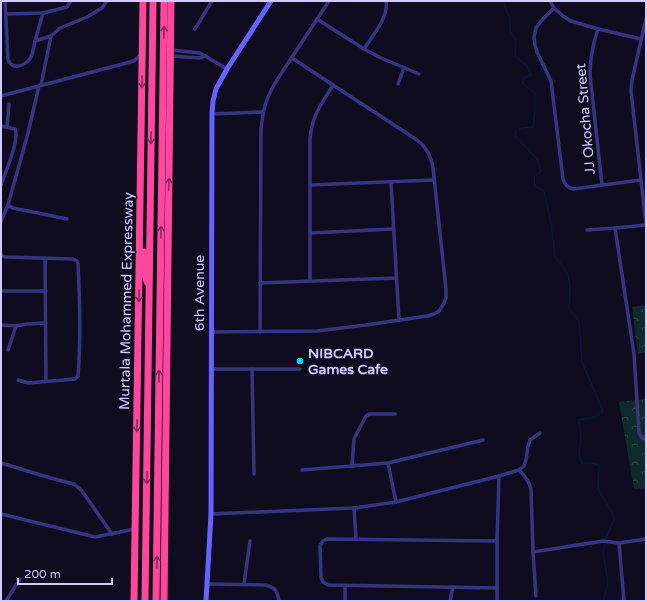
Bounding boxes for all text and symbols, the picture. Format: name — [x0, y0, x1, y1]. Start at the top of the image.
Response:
one-way arrow — [160, 26, 168, 39]
street label: JJ Okocha Street — [572, 62, 599, 175]
one-way arrow — [138, 75, 146, 88]
one-way arrow — [147, 131, 155, 144]
one-way arrow — [165, 178, 173, 191]
street label: Murtala Mohammed Expressway — [116, 191, 137, 410]
one-way arrow — [157, 226, 165, 239]
street label: 6th Avenue — [191, 255, 208, 331]
one-way arrow — [135, 289, 143, 302]
place label: NIBCARD Games Cafe — [308, 345, 388, 378]
marker: NIBCARD Games Cafe — [295, 356, 305, 366]
one-way arrow — [155, 370, 163, 383]
one-way arrow — [133, 419, 141, 432]
one-way arrow — [143, 471, 151, 484]
one-way arrow — [153, 556, 161, 569]
scale bar — [18, 560, 112, 586]
text: 200 m — [24, 567, 61, 581]

